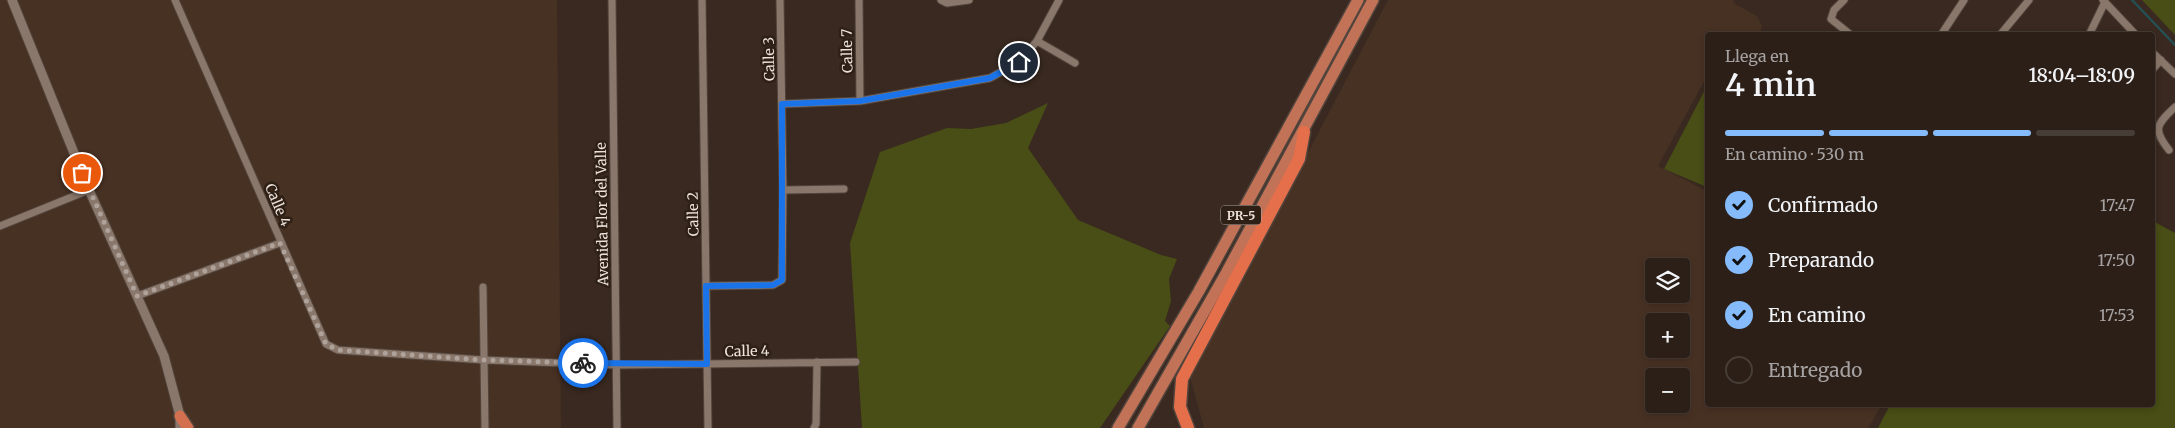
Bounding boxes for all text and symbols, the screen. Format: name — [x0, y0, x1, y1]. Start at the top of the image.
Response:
street label: Calle 7 — [838, 29, 856, 73]
street label: Calle 3 — [760, 37, 778, 81]
pin — [998, 41, 1040, 83]
text: Llega en — [1725, 46, 1789, 66]
icon: home — [1005, 48, 1033, 76]
text: 18:04–18:09 — [2028, 63, 2135, 87]
text: 4 min — [1725, 65, 1816, 105]
street label: Avenida Flor del Valle — [592, 142, 612, 287]
text: En camino · 530 m — [1725, 144, 1864, 164]
pin — [61, 152, 103, 194]
icon: bag — [68, 159, 96, 187]
street label: Calle 4 — [261, 181, 295, 229]
icon: check — [1725, 191, 1753, 219]
street label: Calle 2 — [684, 192, 702, 236]
text: Confirmado — [1768, 193, 1878, 217]
text: 17:47 — [2100, 195, 2135, 215]
road number: PR-5 — [1221, 206, 1261, 224]
icon: check — [1725, 246, 1753, 274]
text: Preparando — [1768, 248, 1874, 272]
text: 17:50 — [2097, 250, 2135, 270]
map controls — [1645, 258, 1690, 413]
button: layers — [1645, 258, 1690, 303]
icon: check — [1725, 301, 1753, 329]
text: En camino — [1768, 303, 1866, 327]
text: 17:53 — [2099, 305, 2135, 325]
button: + — [1645, 313, 1690, 358]
courier — [558, 338, 608, 388]
street label: Calle 4 — [724, 342, 770, 360]
icon: bike — [569, 349, 597, 377]
text: Entregado — [1768, 358, 1862, 382]
button: − — [1645, 368, 1690, 413]

